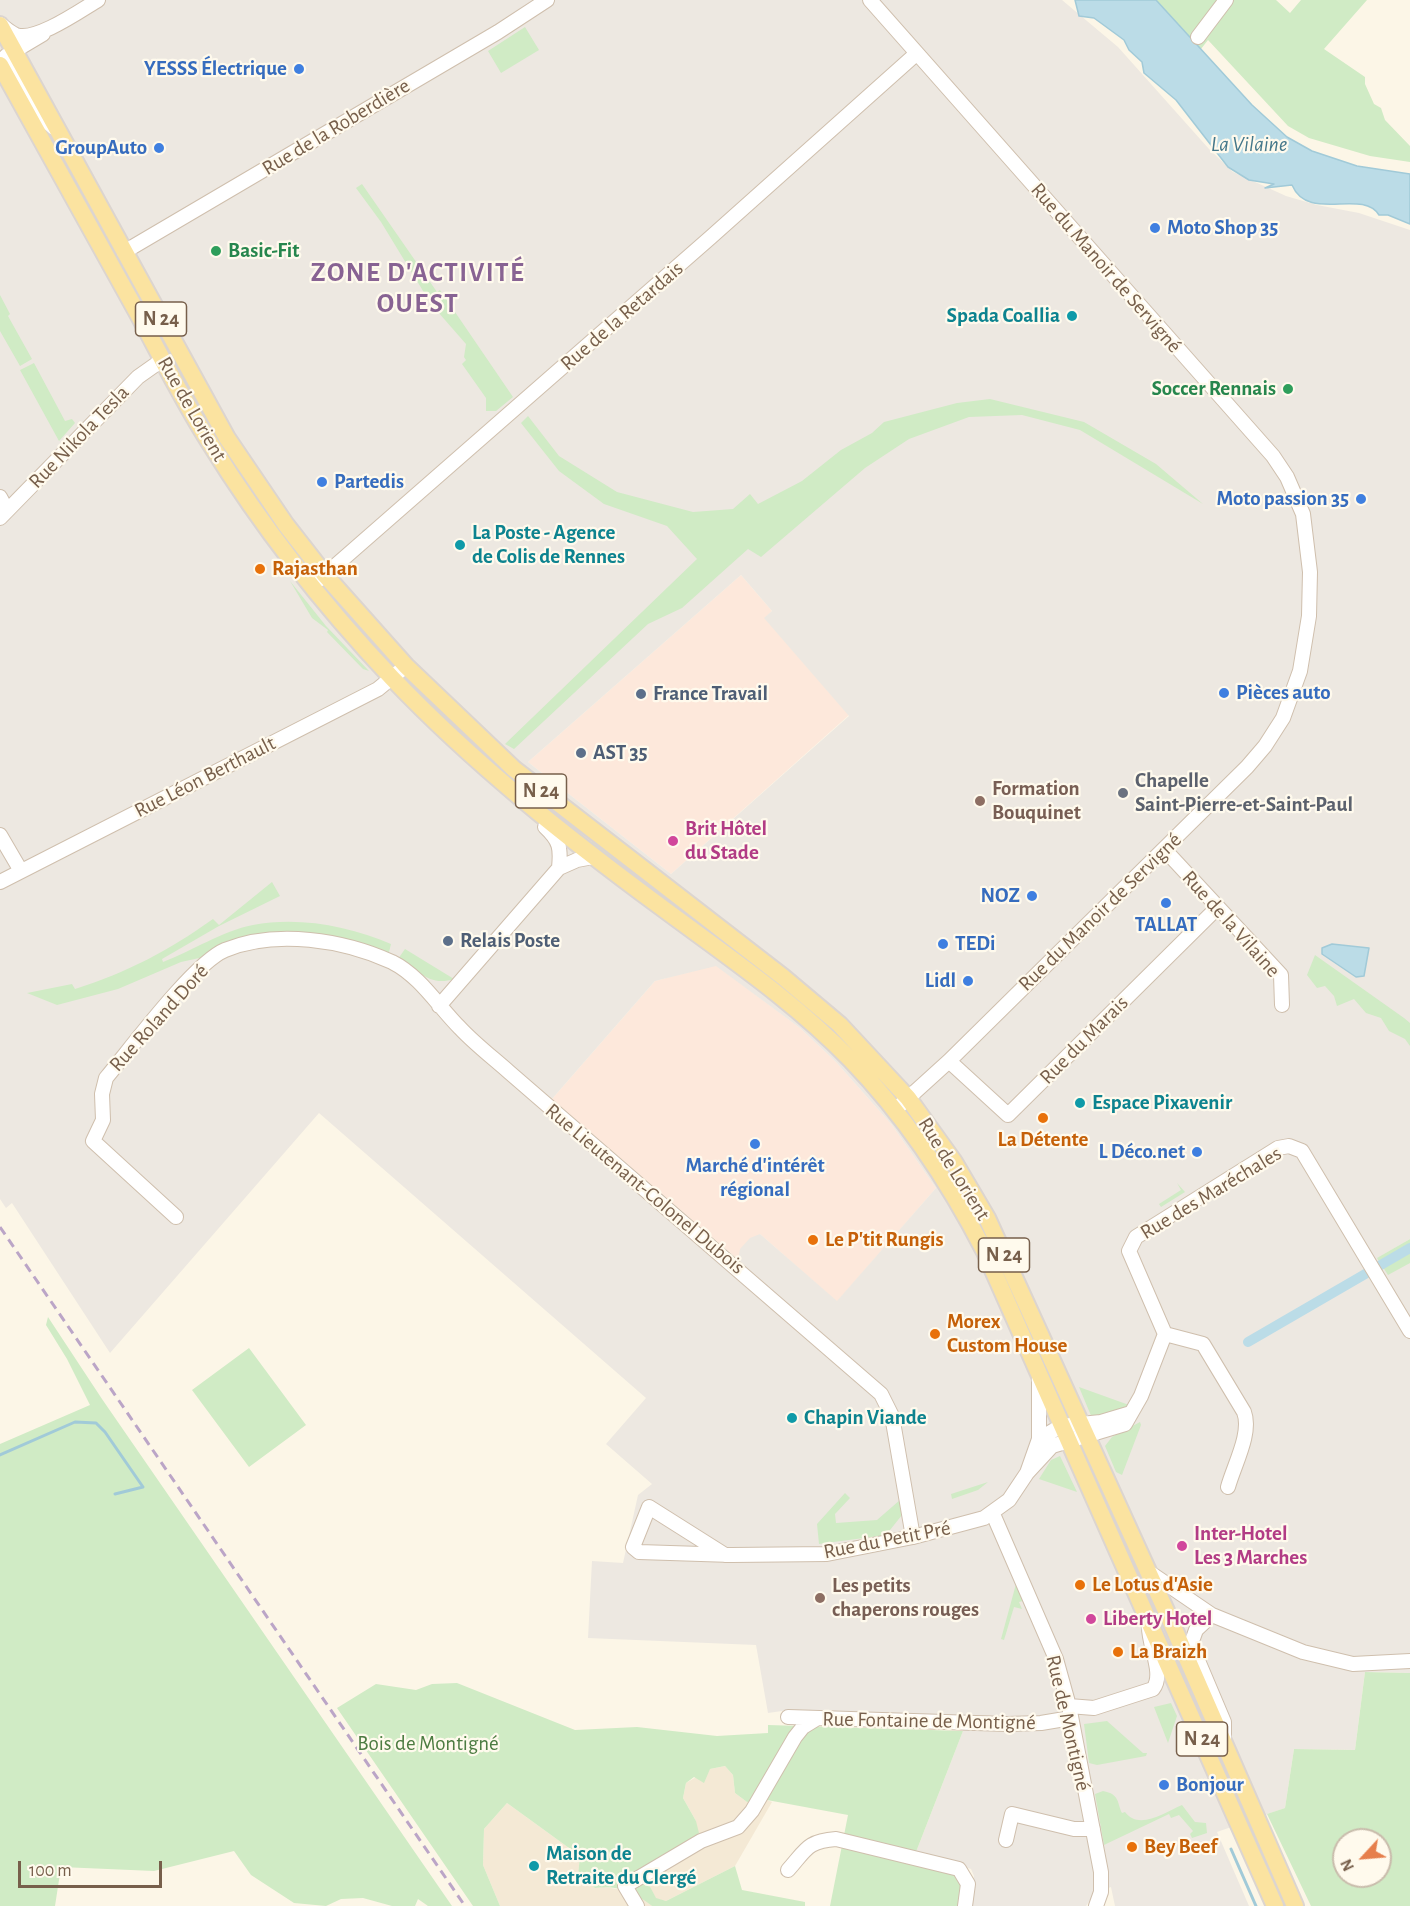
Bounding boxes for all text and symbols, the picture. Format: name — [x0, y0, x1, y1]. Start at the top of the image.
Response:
place label: YESSS Électrique — [144, 56, 287, 82]
marker: YESSS Électrique — [292, 62, 306, 76]
street label: Rue de la Roberdière — [258, 73, 414, 181]
water label: La Vilaine — [1211, 131, 1287, 157]
place label: GroupAuto — [55, 135, 147, 161]
marker: GroupAuto — [152, 141, 166, 155]
street label: Rue du Manoir de Servigné — [1025, 178, 1187, 358]
place label: Moto Shop 35 — [1167, 215, 1278, 241]
marker: Moto Shop 35 — [1148, 221, 1162, 235]
place label: Basic-Fit — [228, 238, 299, 264]
marker: Basic-Fit — [209, 244, 223, 258]
street label: Rue de la Retardais — [555, 256, 689, 376]
district label: ZONE D'ACTIVITÉ OUEST — [311, 257, 525, 320]
road number: N 24 — [136, 302, 186, 336]
place label: Spada Coallia — [947, 303, 1060, 329]
marker: Spada Coallia — [1065, 309, 1079, 323]
street label: Rue de Lorient — [152, 352, 232, 466]
place label: Soccer Rennais — [1152, 376, 1276, 402]
street label: Rue Nikola Tesla — [24, 380, 134, 494]
marker: Soccer Rennais — [1281, 382, 1295, 396]
place label: Partedis — [334, 469, 404, 495]
marker: Partedis — [315, 475, 329, 489]
place label: Moto passion 35 — [1216, 486, 1349, 512]
marker: Moto passion 35 — [1354, 492, 1368, 506]
place label: La Poste - Agence de Colis de Rennes — [472, 520, 625, 570]
marker: La Poste - Agence de Colis de Rennes — [453, 538, 467, 552]
place label: Rajasthan — [272, 556, 358, 582]
marker: Rajasthan — [253, 562, 267, 576]
place label: Pièces auto — [1236, 680, 1331, 706]
place label: France Travail — [653, 681, 768, 707]
marker: Pièces auto — [1217, 686, 1231, 700]
marker: France Travail — [634, 687, 648, 701]
street label: Rue Léon Berthault — [130, 731, 280, 823]
place label: AST 35 — [593, 740, 648, 766]
marker: AST 35 — [574, 746, 588, 760]
place label: Chapelle Saint-Pierre-et-Saint-Paul — [1135, 768, 1353, 818]
road number: N 24 — [516, 774, 566, 808]
place label: Formation Bouquinet — [992, 776, 1081, 826]
marker: Chapelle Saint-Pierre-et-Saint-Paul — [1116, 786, 1130, 800]
marker: Formation Bouquinet — [973, 794, 987, 808]
place label: Brit Hôtel du Stade — [685, 816, 767, 866]
street label: Rue du Manoir de Servigné — [1013, 827, 1187, 997]
marker: Brit Hôtel du Stade — [666, 834, 680, 848]
street label: Rue de la Vilaine — [1177, 865, 1285, 983]
place label: NOZ — [981, 883, 1020, 909]
marker: NOZ — [1025, 889, 1039, 903]
marker: TALLAT — [1159, 896, 1173, 910]
place label: TALLAT — [1135, 912, 1197, 938]
place label: Relais Poste — [460, 928, 560, 954]
place label: TEDi — [955, 931, 995, 957]
marker: Relais Poste — [441, 934, 455, 948]
marker: TEDi — [936, 937, 950, 951]
street label: Rue Roland Doré — [104, 959, 214, 1077]
place label: Lidl — [925, 968, 956, 994]
marker: Lidl — [961, 974, 975, 988]
street label: Rue du Marais — [1034, 990, 1134, 1090]
place label: Espace Pixavenir — [1092, 1090, 1232, 1116]
marker: Espace Pixavenir — [1073, 1096, 1087, 1110]
street label: Rue Lieutenant-Colonel Dubois — [540, 1098, 750, 1280]
marker: La Détente — [1036, 1111, 1050, 1125]
street label: Rue de Lorient — [912, 1113, 996, 1225]
place label: La Détente — [998, 1127, 1088, 1153]
marker: Marché d'intérêt régional — [748, 1137, 762, 1151]
place label: L Déco.net — [1099, 1139, 1185, 1165]
street label: Rue des Maréchales — [1136, 1141, 1286, 1245]
marker: L Déco.net — [1190, 1145, 1204, 1159]
place label: Marché d'intérêt régional — [685, 1153, 825, 1203]
place label: Le P'tit Rungis — [825, 1227, 944, 1253]
marker: Le P'tit Rungis — [806, 1233, 820, 1247]
road number: N 24 — [978, 1238, 1030, 1272]
place label: Morex Custom House — [947, 1309, 1067, 1359]
marker: Morex Custom House — [928, 1327, 942, 1341]
place label: Chapin Viande — [804, 1405, 927, 1431]
marker: Chapin Viande — [785, 1411, 799, 1425]
street label: Rue du Petit Pré — [821, 1515, 953, 1565]
place label: Inter-Hotel Les 3 Marches — [1194, 1521, 1307, 1571]
marker: Inter-Hotel Les 3 Marches — [1175, 1539, 1189, 1553]
place label: Le Lotus d'Asie — [1092, 1572, 1213, 1598]
place label: Les petits chaperons rouges — [832, 1573, 979, 1623]
marker: Le Lotus d'Asie — [1073, 1578, 1087, 1592]
marker: Les petits chaperons rouges — [813, 1591, 827, 1605]
place label: Liberty Hotel — [1103, 1606, 1212, 1632]
marker: Liberty Hotel — [1084, 1612, 1098, 1626]
place label: La Braizh — [1130, 1639, 1207, 1665]
marker: La Braizh — [1111, 1645, 1125, 1659]
street label: Rue de Montigné — [1040, 1653, 1096, 1793]
street label: Rue Fontaine de Montigné — [822, 1707, 1036, 1735]
road number: N 24 — [1176, 1722, 1228, 1756]
park label: Bois de Montigné — [357, 1731, 499, 1757]
place label: Bonjour — [1176, 1772, 1244, 1798]
marker: Bonjour — [1157, 1778, 1171, 1792]
north arrow — [1332, 1828, 1392, 1888]
place label: Bey Beef — [1144, 1834, 1217, 1860]
marker: Bey Beef — [1125, 1840, 1139, 1854]
place label: Maison de Retraite du Clergé — [546, 1841, 697, 1891]
scale bar — [21, 1849, 165, 1887]
text: N — [1338, 1857, 1357, 1874]
marker: Maison de Retraite du Clergé — [527, 1859, 541, 1873]
text: 100 m — [29, 1862, 72, 1880]

